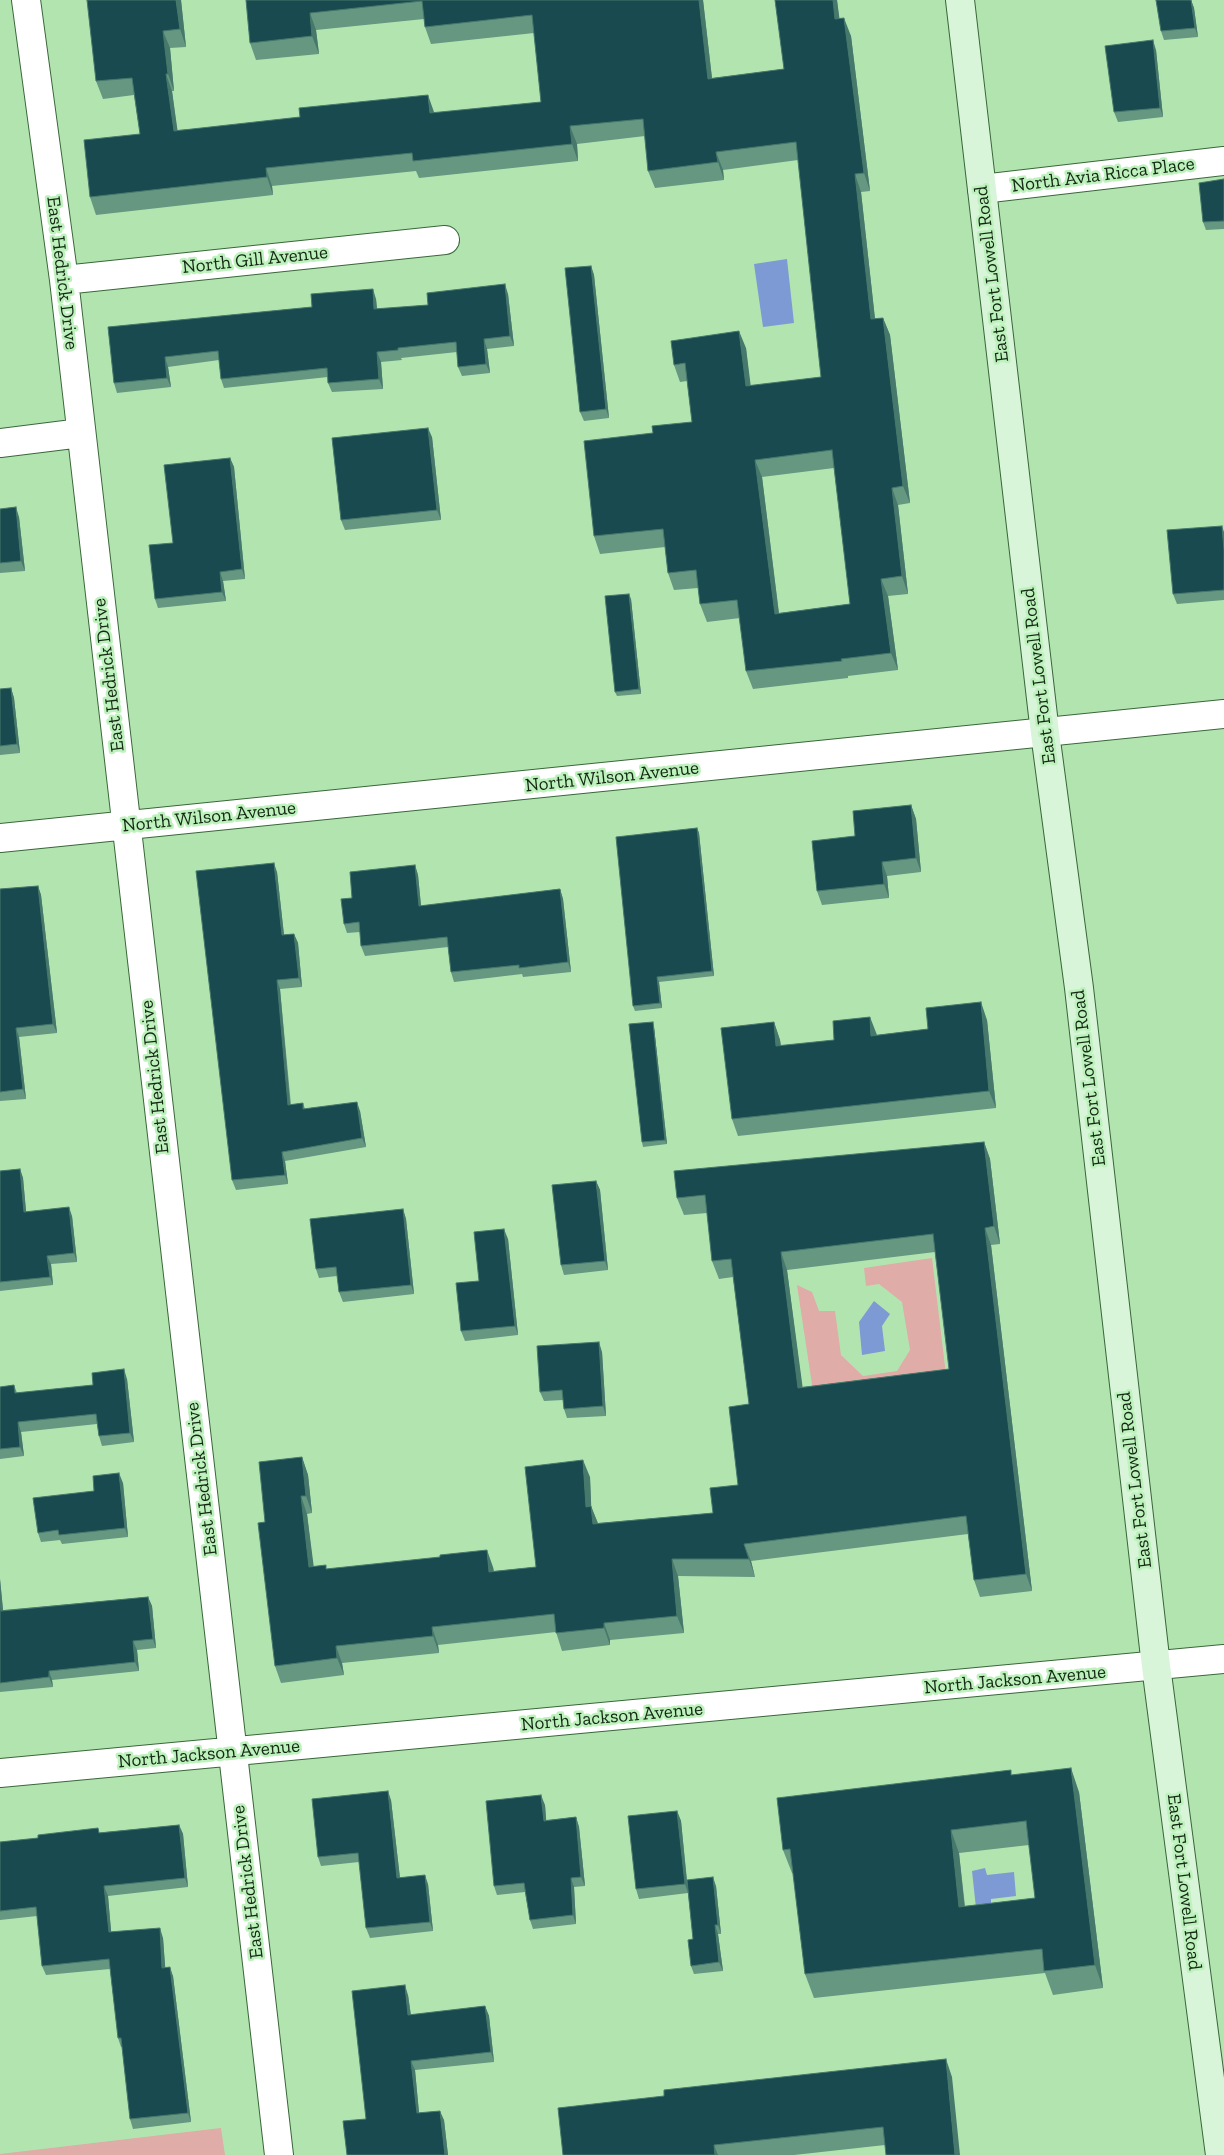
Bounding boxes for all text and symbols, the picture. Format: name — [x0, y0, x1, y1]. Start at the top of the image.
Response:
street label: North Avia Ricca Place — [1010, 152, 1196, 198]
street label: East Fort Lowell Road — [970, 184, 1014, 364]
street label: East Hedrick Drive — [41, 195, 83, 351]
street label: North Gill Avenue — [181, 241, 329, 279]
street label: East Fort Lowell Road — [1017, 586, 1061, 766]
street label: East Hedrick Drive — [88, 597, 130, 753]
street label: North Wilson Avenue — [524, 757, 700, 797]
street label: North Wilson Avenue — [121, 797, 297, 837]
street label: East Fort Lowell Road — [1067, 988, 1111, 1168]
street label: East Hedrick Drive — [136, 999, 174, 1155]
street label: East Fort Lowell Road — [1113, 1390, 1157, 1570]
street label: East Hedrick Drive — [181, 1401, 223, 1557]
street label: North Jackson Avenue — [923, 1661, 1107, 1699]
street label: North Jackson Avenue — [520, 1698, 704, 1736]
street label: North Jackson Avenue — [117, 1735, 301, 1773]
street label: East Fort Lowell Road — [1162, 1792, 1206, 1972]
street label: East Hedrick Drive — [227, 1804, 269, 1960]

